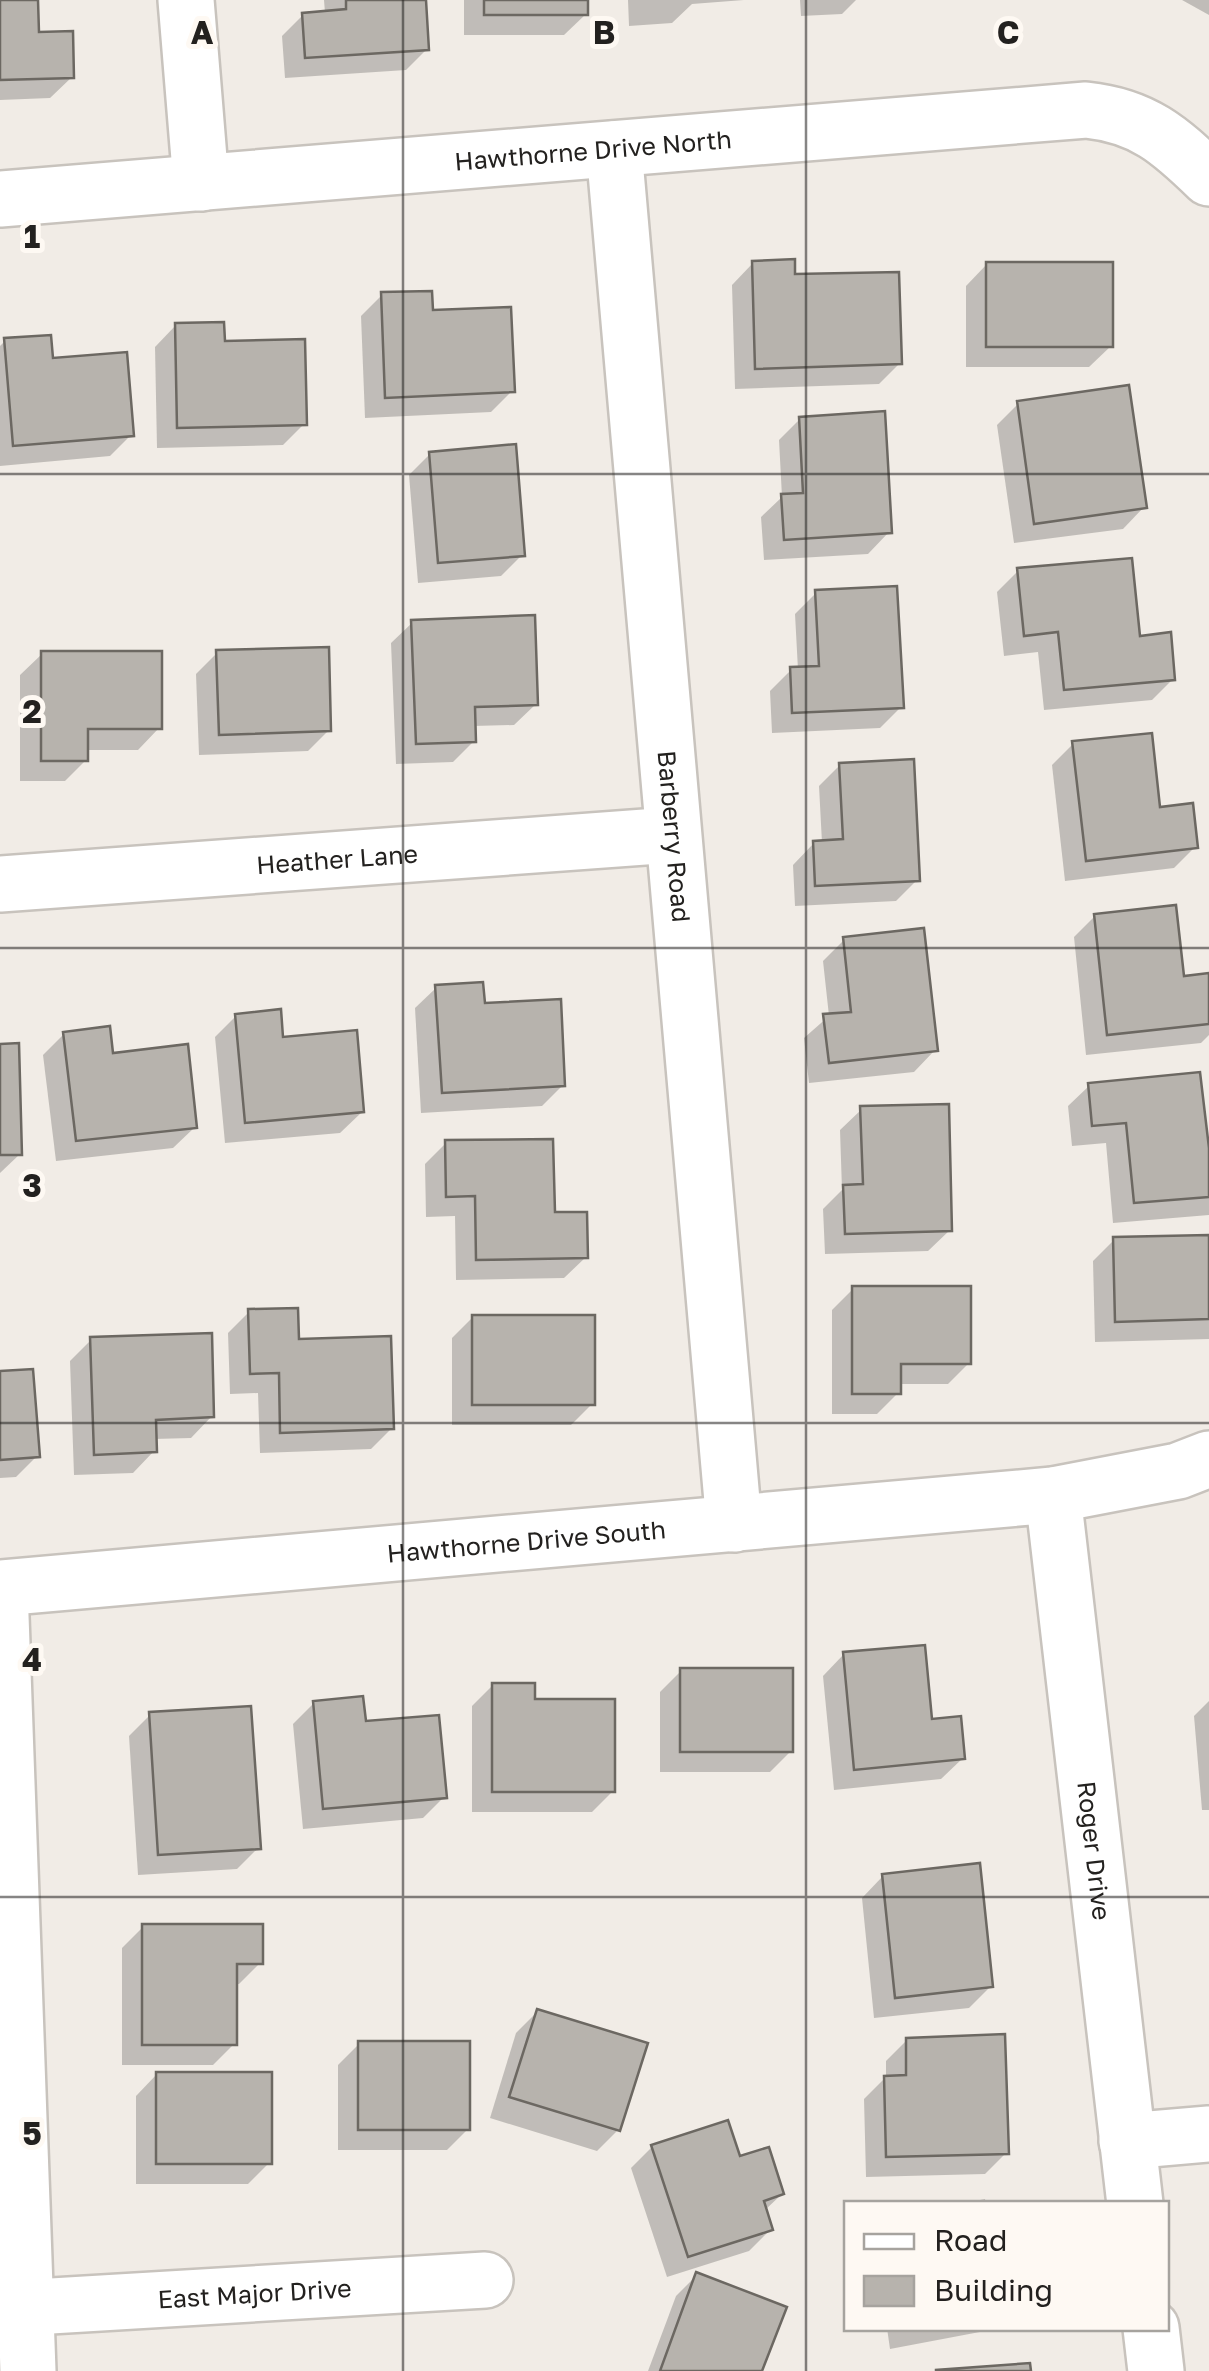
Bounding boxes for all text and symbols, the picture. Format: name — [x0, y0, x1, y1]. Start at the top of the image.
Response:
text: A — [191, 13, 214, 51]
text: B — [593, 13, 615, 51]
text: C — [997, 13, 1019, 51]
street label: Hawthorne Drive North — [453, 123, 733, 177]
text: 1 — [24, 217, 40, 255]
text: 2 — [22, 692, 42, 730]
street label: Barberry Road — [652, 749, 697, 924]
street label: Heather Lane — [255, 838, 419, 880]
text: 3 — [22, 1166, 42, 1204]
street label: Hawthorne Drive South — [386, 1513, 667, 1569]
text: 4 — [22, 1640, 42, 1678]
street label: Roger Drive — [1071, 1779, 1118, 1922]
text: 5 — [22, 2114, 42, 2152]
legend — [844, 2201, 1169, 2331]
text: Road — [934, 2222, 1008, 2258]
street label: East Major Drive — [157, 2272, 352, 2315]
text: Building — [934, 2272, 1053, 2308]

